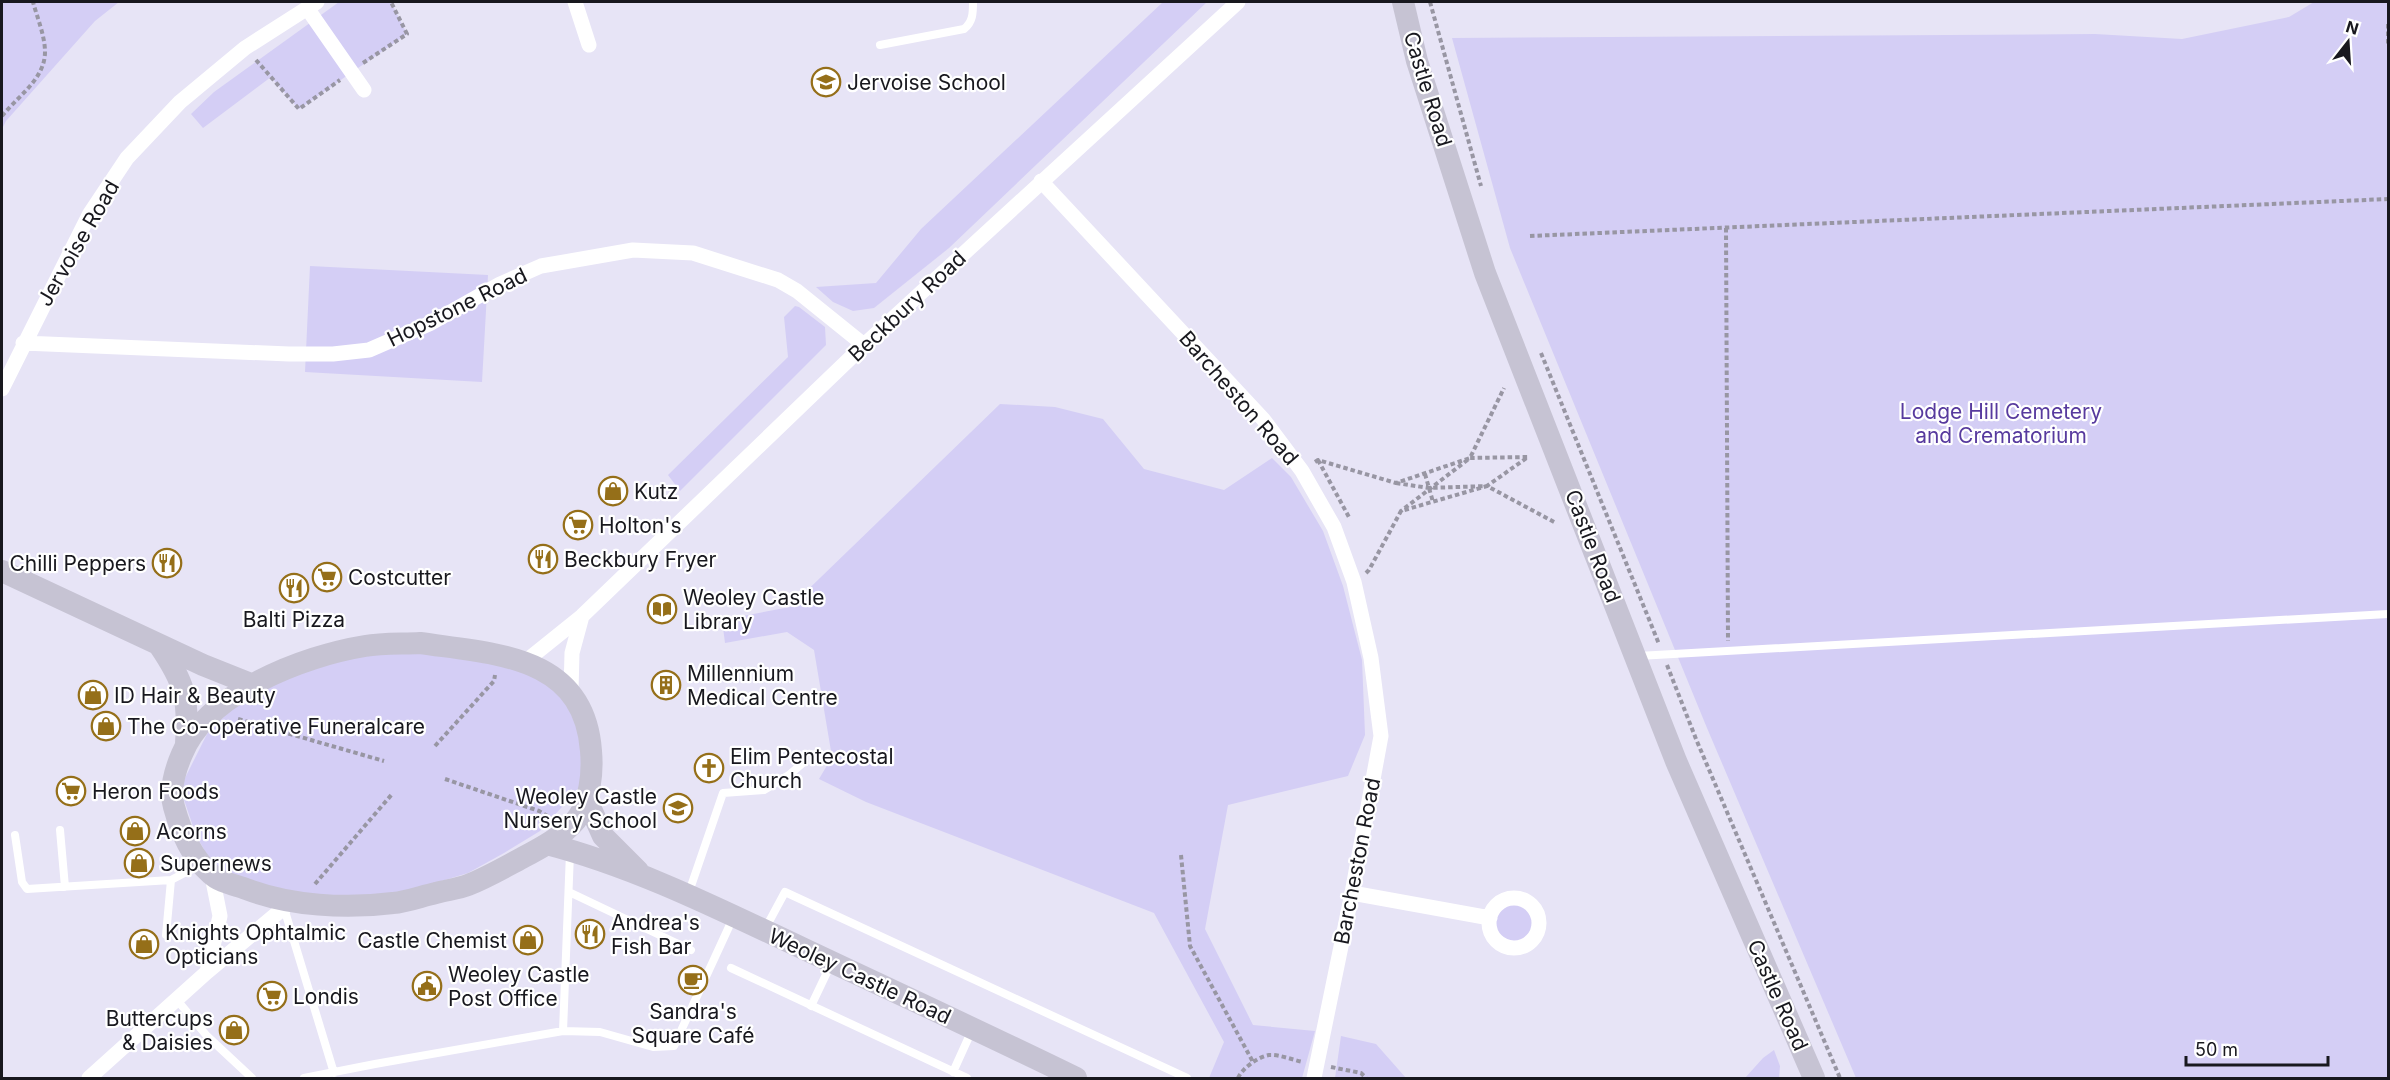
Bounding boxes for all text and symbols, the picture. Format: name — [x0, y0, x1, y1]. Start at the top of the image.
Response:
north arrow — [2318, 12, 2378, 72]
text: N — [2344, 16, 2361, 39]
street label: Castle Road — [1399, 28, 1457, 150]
school or university icon: Jervoise School — [810, 66, 842, 98]
place label: Jervoise School — [847, 70, 1006, 95]
street label: Jervoise Road — [32, 176, 124, 310]
street label: Beckbury Road — [843, 245, 971, 367]
street label: Hopstone Road — [383, 262, 531, 352]
street label: Barcheston Road — [1174, 326, 1304, 470]
park label: Lodge Hill Cemetery and Crematorium — [1900, 399, 2102, 448]
shop icon: Kutz — [597, 475, 629, 507]
place label: Kutz — [634, 479, 678, 504]
street label: Castle Road — [1560, 486, 1626, 606]
supermarket icon: Holton's — [562, 509, 594, 541]
place label: Holton's — [599, 513, 682, 538]
restaurant icon: Beckbury Fryer — [527, 543, 559, 575]
restaurant icon: Chilli Peppers — [151, 547, 183, 579]
place label: Beckbury Fryer — [564, 547, 716, 572]
place label: Chilli Peppers — [10, 551, 146, 576]
supermarket icon: Costcutter — [311, 561, 343, 593]
place label: Costcutter — [348, 565, 451, 590]
restaurant icon: Balti Pizza — [278, 572, 310, 604]
place label: Weoley Castle Library — [683, 585, 825, 634]
library icon: Weoley Castle Library — [646, 593, 678, 625]
place label: Balti Pizza — [243, 607, 345, 632]
place label: Millennium Medical Centre — [687, 661, 838, 710]
building icon: Millennium Medical Centre — [650, 669, 682, 701]
shop icon: ID Hair & Beauty — [77, 679, 109, 711]
place label: ID Hair & Beauty — [114, 683, 276, 708]
shop icon: The Co-operative Funeralcare — [90, 710, 122, 742]
place label: The Co-operative Funeralcare — [127, 714, 425, 739]
place label: Elim Pentecostal Church — [730, 744, 893, 793]
church icon: Elim Pentecostal Church — [693, 752, 725, 784]
supermarket icon: Heron Foods — [55, 775, 87, 807]
street label: Barcheston Road — [1329, 776, 1385, 946]
place label: Heron Foods — [92, 779, 219, 804]
place label: Weoley Castle Nursery School — [503, 784, 657, 833]
school or university icon: Weoley Castle Nursery School — [662, 792, 694, 824]
shop icon: Acorns — [119, 815, 151, 847]
place label: Acorns — [156, 819, 227, 844]
shop icon: Supernews — [123, 847, 155, 879]
place label: Supernews — [160, 851, 272, 876]
place label: Andrea's Fish Bar — [611, 910, 700, 959]
restaurant icon: Andrea's Fish Bar — [574, 918, 606, 950]
place label: Knights Ophtalmic Opticians — [165, 920, 346, 969]
street label: Weoley Castle Road — [765, 923, 955, 1029]
shop icon: Castle Chemist — [512, 924, 544, 956]
shop icon: Knights Ophtalmic Opticians — [128, 928, 160, 960]
place label: Castle Chemist — [357, 928, 507, 953]
street label: Castle Road — [1742, 936, 1814, 1054]
place label: Weoley Castle Post Office — [448, 962, 590, 1011]
cafe icon: Sandra's Square Café — [677, 964, 709, 996]
public building icon: Weoley Castle Post Office — [411, 970, 443, 1002]
supermarket icon: Londis — [256, 980, 288, 1012]
place label: Londis — [293, 984, 359, 1009]
place label: Sandra's Square Café — [632, 999, 754, 1048]
place label: Buttercups & Daisies — [106, 1006, 213, 1055]
shop icon: Buttercups & Daisies — [218, 1014, 250, 1046]
scale bar — [2186, 1029, 2328, 1067]
text: 50 m — [2195, 1039, 2238, 1060]

